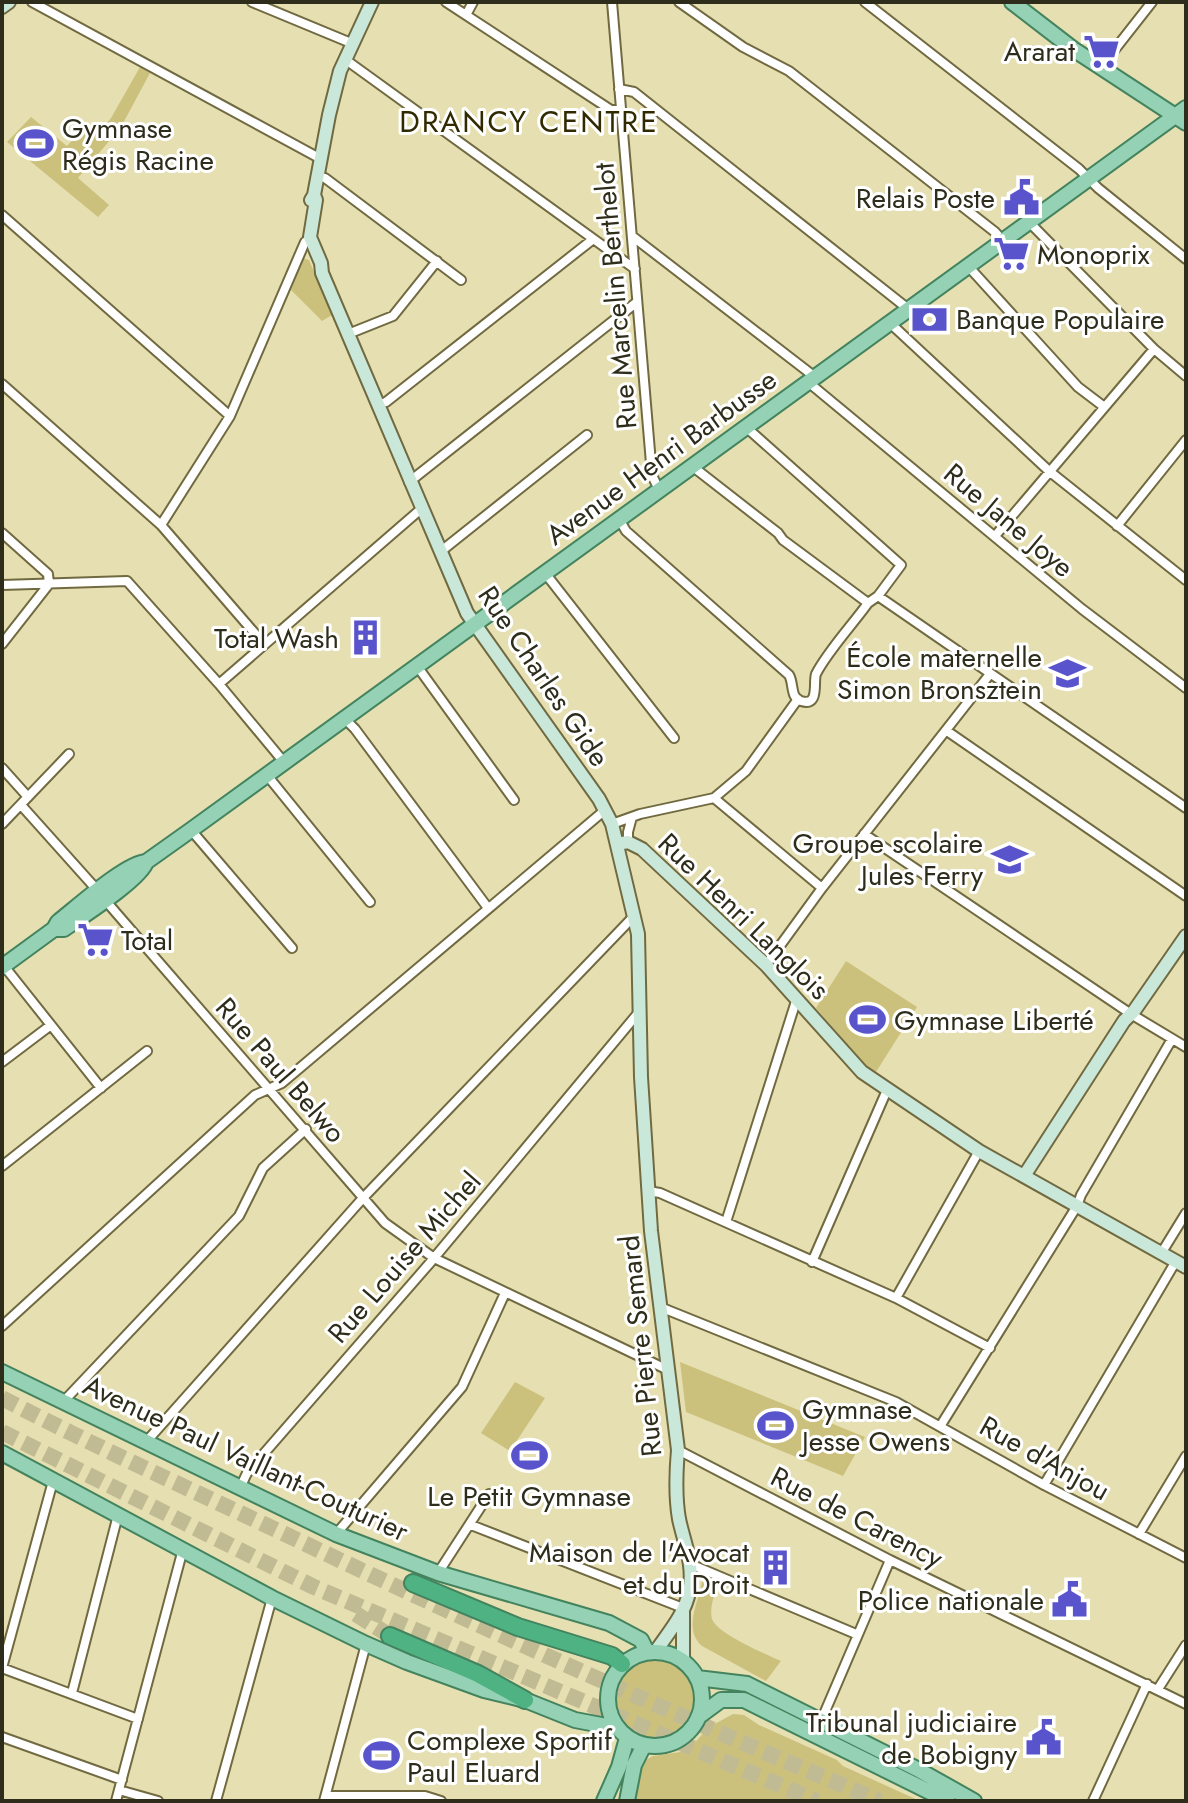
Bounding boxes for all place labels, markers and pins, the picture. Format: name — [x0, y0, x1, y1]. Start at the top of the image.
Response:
place label: Ararat — [1004, 31, 1075, 72]
supermarket icon: Ararat — [1082, 32, 1120, 70]
place label: Gymnase Régis Racine — [62, 108, 214, 181]
sports icon: Gymnase Régis Racine — [17, 125, 55, 163]
place label: Relais Poste — [856, 178, 995, 219]
public building icon: Relais Poste — [1002, 179, 1040, 217]
place label: Monoprix — [1037, 234, 1150, 275]
supermarket icon: Monoprix — [992, 235, 1030, 273]
place label: Banque Populaire — [956, 299, 1165, 340]
bank icon: Banque Populaire — [911, 300, 949, 338]
place label: Total Wash — [214, 618, 339, 659]
building icon: Total Wash — [346, 619, 384, 657]
place label: École maternelle Simon Bronsztein — [837, 637, 1042, 710]
school or university icon: École maternelle Simon Bronsztein — [1049, 654, 1087, 692]
place label: Groupe scolaire Jules Ferry — [793, 823, 984, 896]
school or university icon: Groupe scolaire Jules Ferry — [990, 840, 1028, 878]
place label: Total — [121, 920, 173, 961]
supermarket icon: Total — [76, 921, 114, 959]
place label: Gymnase Liberté — [894, 1000, 1094, 1041]
sports icon: Gymnase Liberté — [849, 1001, 887, 1039]
place label: Gymnase Jesse Owens — [798, 1389, 950, 1462]
sports icon: Gymnase Jesse Owens — [757, 1406, 795, 1444]
sports icon: Le Petit Gymnase — [510, 1437, 548, 1475]
place label: Le Petit Gymnase — [427, 1476, 631, 1517]
place label: Maison de l'Avocat et du Droit — [529, 1532, 749, 1605]
building icon: Maison de l'Avocat et du Droit — [756, 1549, 794, 1587]
place label: Police nationale — [858, 1580, 1044, 1621]
public building icon: Police nationale — [1051, 1581, 1089, 1619]
place label: Tribunal judiciaire de Bobigny — [806, 1702, 1018, 1775]
public building icon: Tribunal judiciaire de Bobigny — [1024, 1719, 1062, 1757]
place label: Complexe Sportif Paul Eluard — [407, 1720, 613, 1793]
sports icon: Complexe Sportif Paul Eluard — [362, 1737, 400, 1775]

